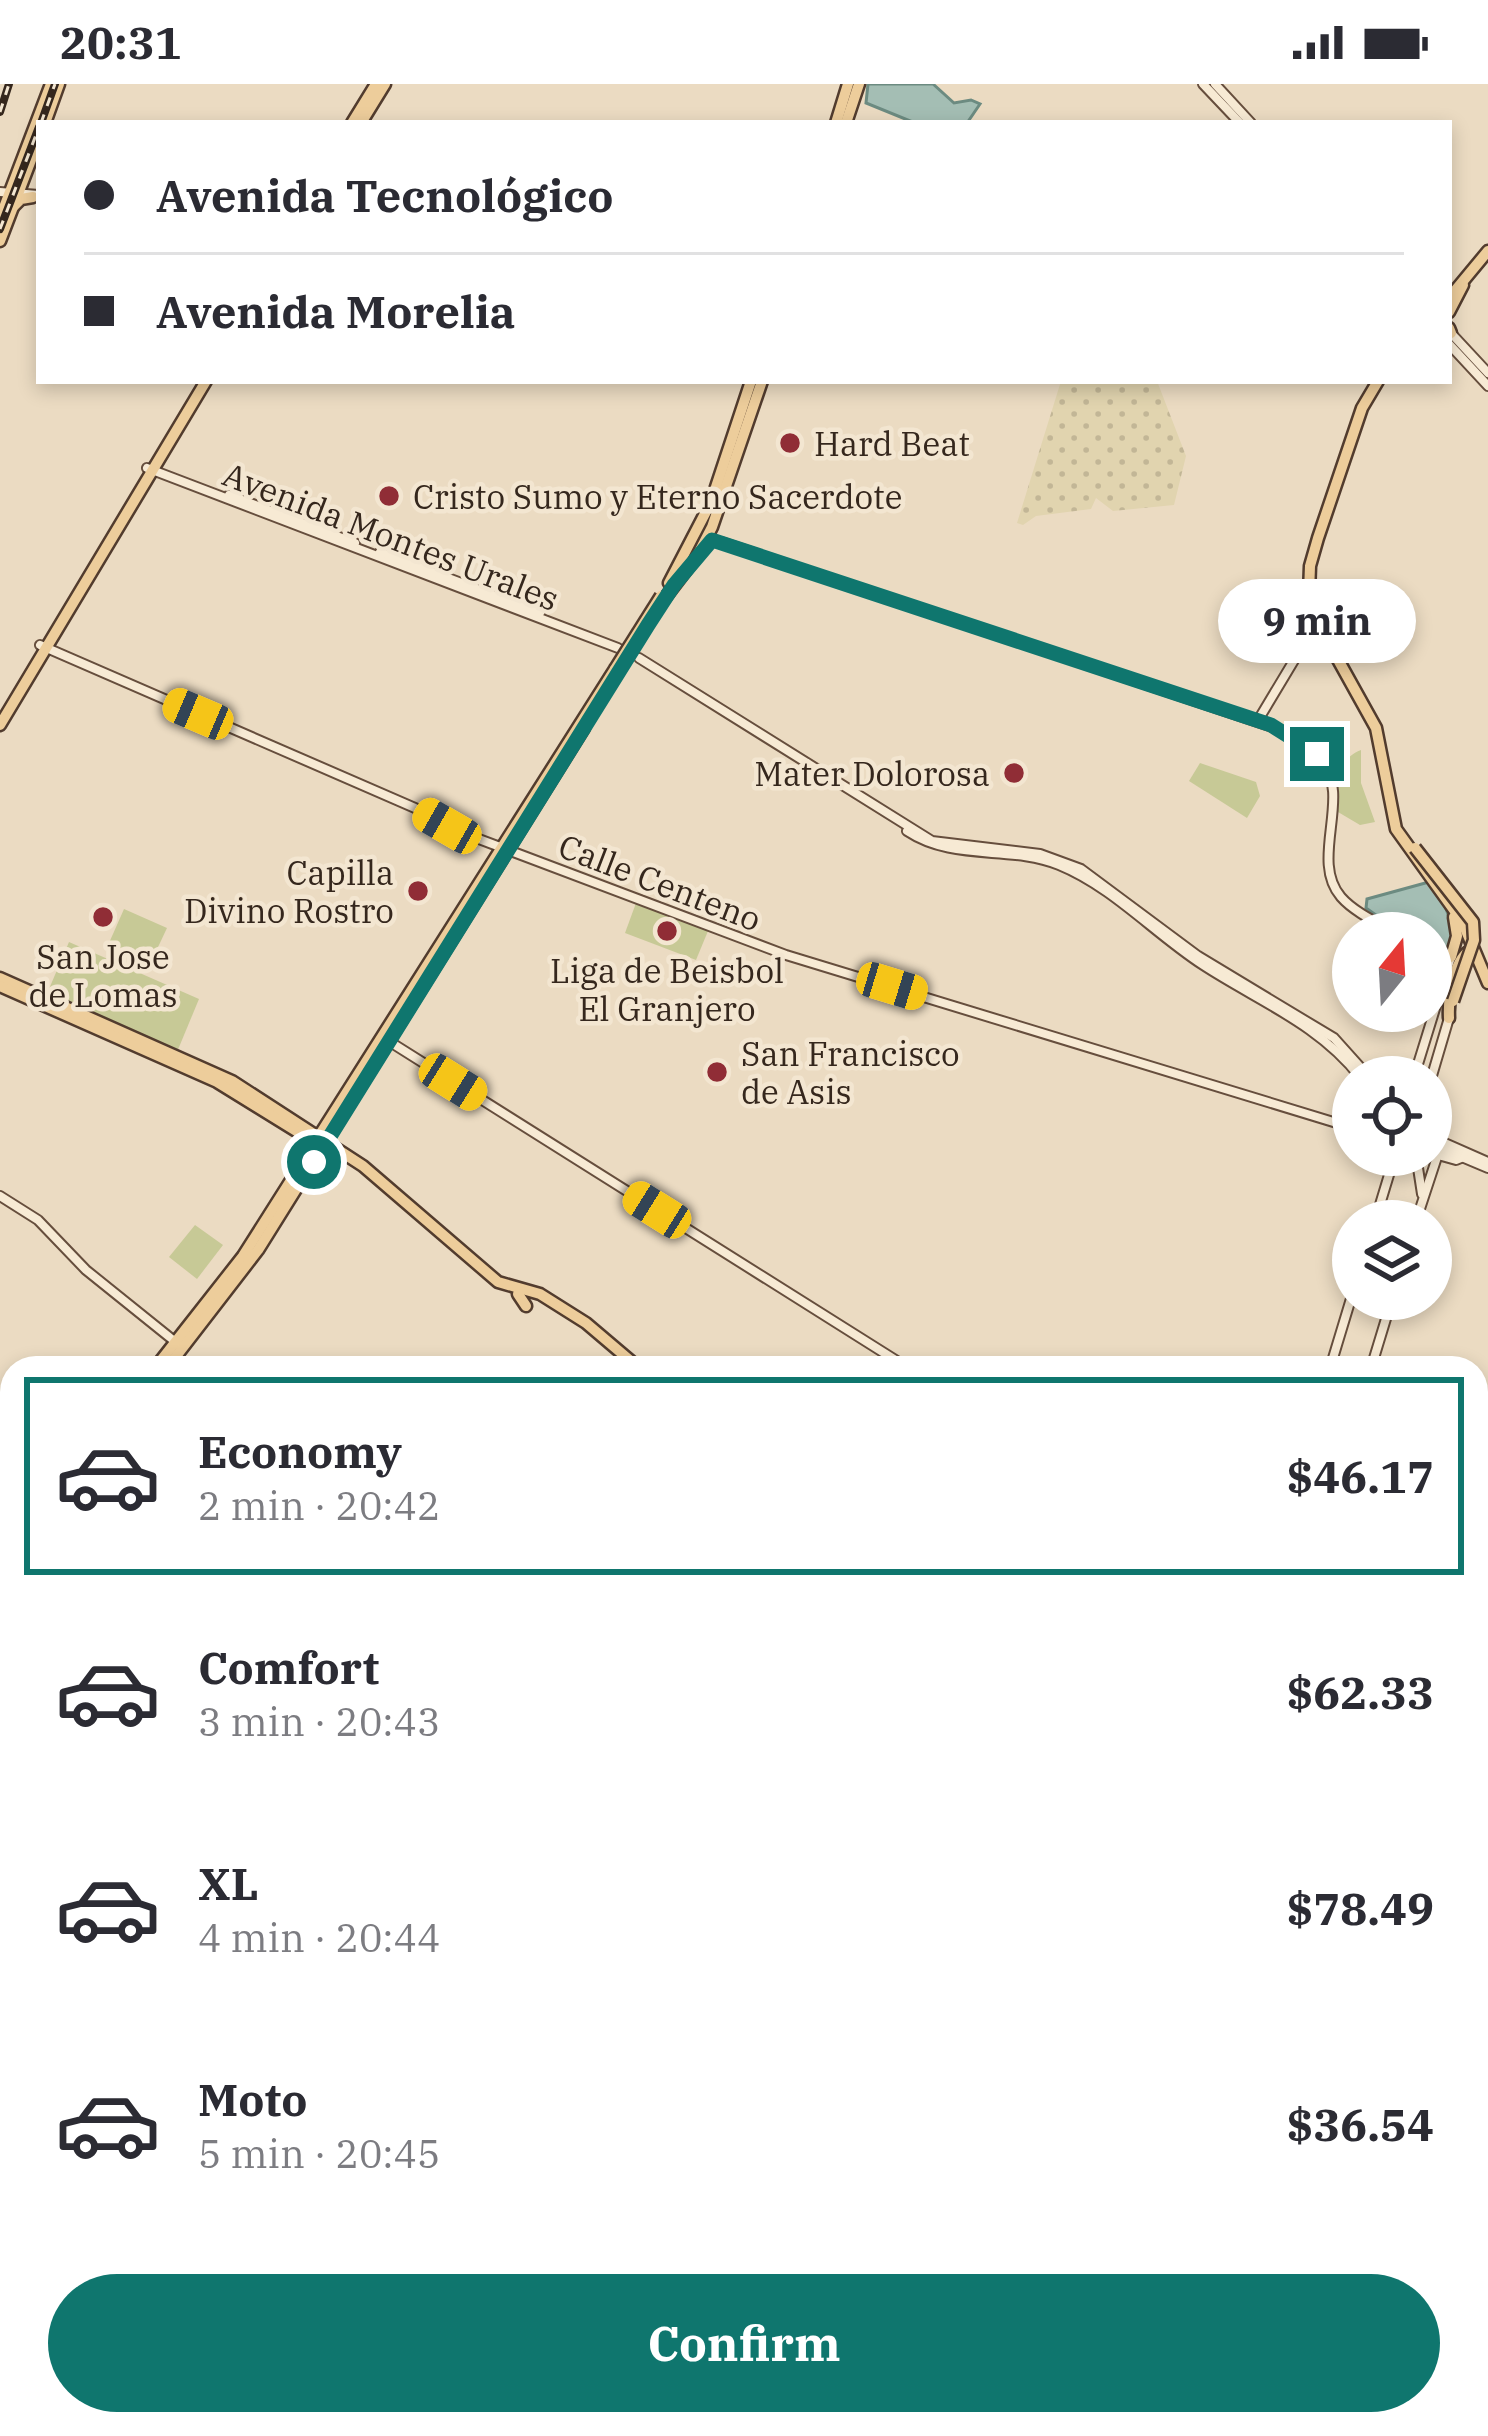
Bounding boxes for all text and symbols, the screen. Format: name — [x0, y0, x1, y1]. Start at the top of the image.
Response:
text: 20:31 — [60, 13, 182, 71]
text: Avenida Tecnológico — [156, 166, 613, 224]
text: Avenida Morelia — [156, 282, 515, 340]
place label: Hard Beat — [814, 422, 970, 465]
marker: Hard Beat — [777, 430, 803, 456]
street label: Avenida Montes Urales — [217, 452, 565, 620]
place label: Cristo Sumo y Eterno Sacerdote — [413, 475, 902, 518]
marker: Cristo Sumo y Eterno Sacerdote — [376, 483, 402, 509]
callout: 9 min — [1218, 580, 1416, 664]
text: 9 min — [1262, 595, 1372, 646]
car — [158, 683, 238, 745]
route end — [1290, 727, 1344, 781]
place label: Mater Dolorosa — [754, 752, 990, 795]
marker: Mater Dolorosa — [1001, 760, 1027, 786]
car — [407, 792, 487, 860]
street label: Calle Centeno — [553, 824, 767, 940]
place label: Capilla Divino Rostro — [184, 851, 394, 932]
marker: Capilla Divino Rostro — [405, 878, 431, 904]
marker: San Jose de Lomas — [90, 904, 116, 930]
north arrow — [1332, 912, 1452, 1032]
map controls — [1332, 912, 1452, 1320]
marker: Liga de Beisbol El Granjero — [654, 918, 680, 944]
place label: San Jose de Lomas — [28, 935, 178, 1016]
place label: Liga de Beisbol El Granjero — [550, 949, 784, 1030]
car — [852, 958, 932, 1014]
place label: San Francisco de Asis — [741, 1032, 960, 1113]
car — [413, 1048, 493, 1116]
button: locate — [1332, 1056, 1452, 1176]
marker: San Francisco de Asis — [704, 1059, 730, 1085]
route start — [287, 1135, 341, 1189]
car — [617, 1176, 697, 1244]
button: layers — [1332, 1200, 1452, 1320]
icon: car — [54, 1422, 162, 1530]
text: Economy — [198, 1422, 402, 1480]
text: $46.17 — [1287, 1447, 1434, 1505]
text: 2 min · 20:42 — [198, 1480, 440, 1531]
icon: car — [54, 1638, 162, 1746]
text: Comfort — [198, 1638, 379, 1696]
text: $62.33 — [1287, 1663, 1434, 1721]
text: 3 min · 20:43 — [198, 1696, 440, 1747]
icon: car — [54, 1854, 162, 1962]
text: XL — [198, 1854, 259, 1912]
text: $78.49 — [1287, 1879, 1434, 1937]
text: 4 min · 20:44 — [198, 1912, 440, 1963]
icon: car — [54, 2070, 162, 2178]
text: Moto — [198, 2070, 308, 2128]
text: $36.54 — [1287, 2095, 1434, 2153]
text: 5 min · 20:45 — [198, 2128, 440, 2179]
button: Confirm — [48, 2274, 1440, 2412]

